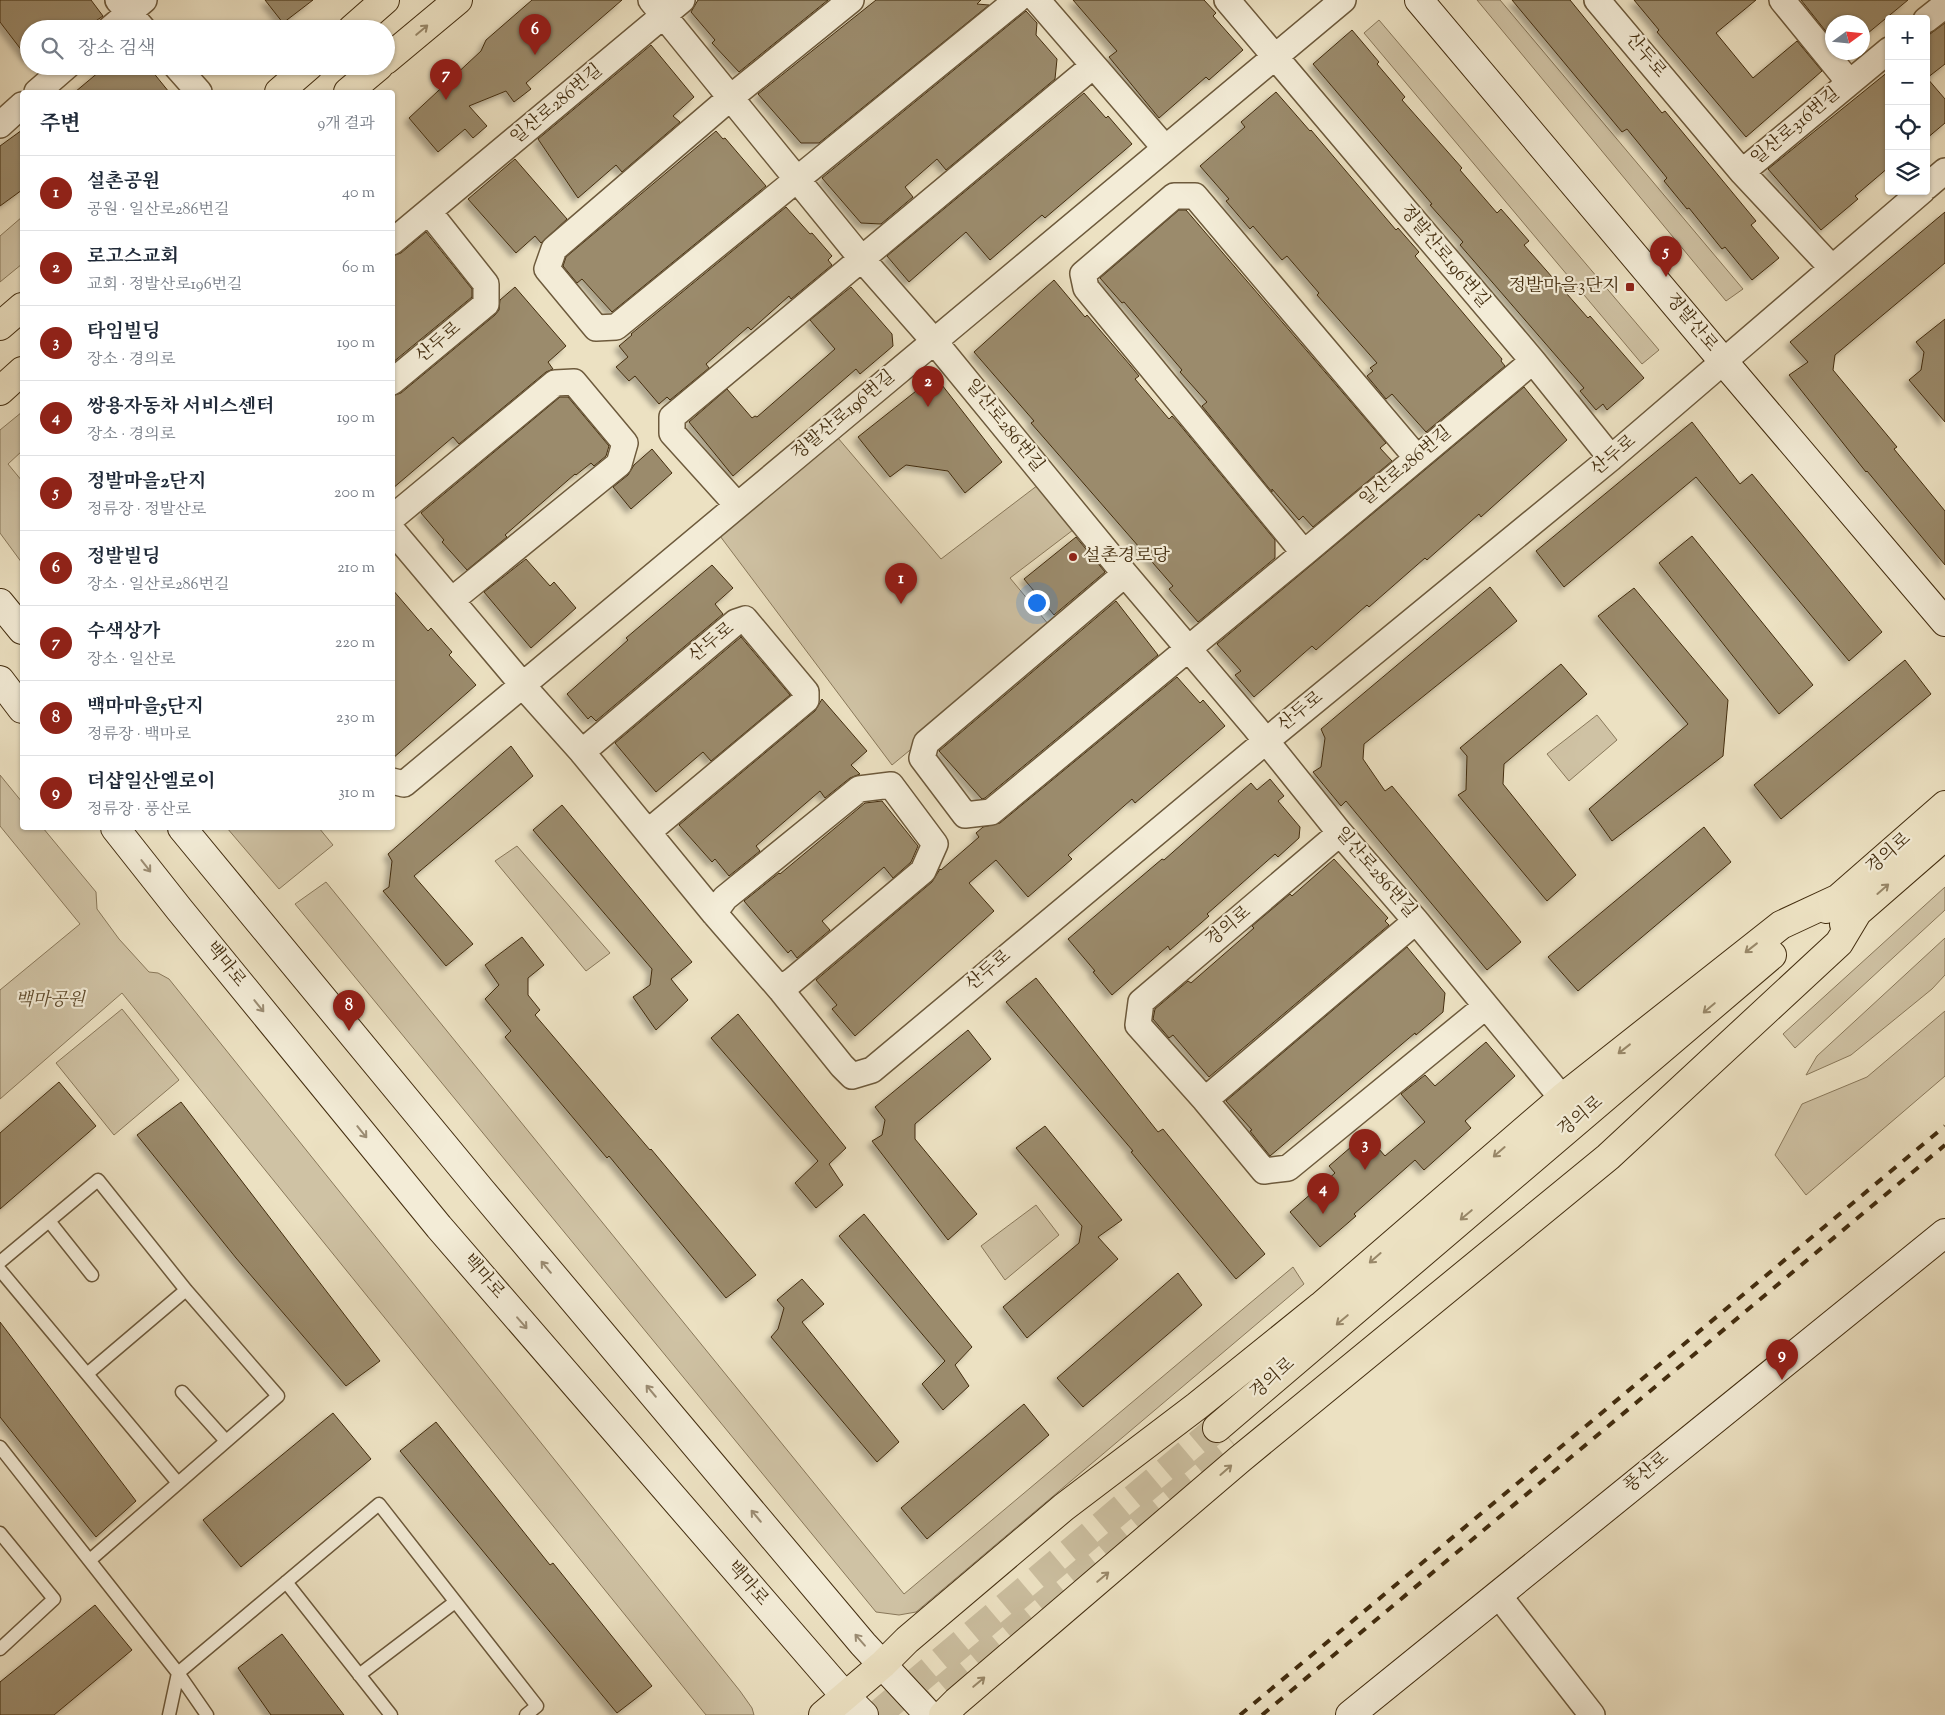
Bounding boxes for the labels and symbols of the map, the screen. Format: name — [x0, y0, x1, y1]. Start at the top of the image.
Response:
pin: 6 — [519, 14, 551, 55]
north arrow — [1825, 15, 1870, 60]
one-way arrow — [416, 25, 429, 36]
street label: 산두로 — [1618, 28, 1672, 84]
pin: 7 — [430, 59, 462, 100]
street label: 일산로286번길 — [505, 59, 609, 151]
street label: 일산로316번길 — [1746, 82, 1846, 172]
street label: 정발산로196번길 — [1393, 200, 1495, 314]
pin: 5 — [1650, 236, 1682, 277]
place label: 정발마을3단지 — [1508, 274, 1620, 300]
marker: 정발마을3단지 — [1624, 281, 1636, 293]
street label: 정발산로 — [1659, 288, 1723, 358]
street label: 산두로 — [411, 316, 467, 370]
street label: 정발산로196번길 — [787, 365, 901, 467]
pin: 2 — [912, 366, 944, 407]
street label: 일산로286번길 — [958, 374, 1050, 478]
street label: 일산로286번길 — [1354, 421, 1458, 513]
street label: 산두로 — [1586, 429, 1642, 483]
place label: 설촌경로당 — [1083, 544, 1171, 570]
marker: 설촌경로당 — [1067, 551, 1079, 563]
pin: 1 — [885, 563, 917, 604]
your location — [1024, 590, 1050, 616]
street label: 산두로 — [684, 616, 740, 670]
street label: 산두로 — [1273, 685, 1329, 739]
street label: 일산로286번길 — [1328, 822, 1422, 924]
street label: 경의로 — [1861, 827, 1917, 881]
one-way arrow — [140, 859, 151, 872]
one-way arrow — [1877, 884, 1890, 895]
street label: 경의로 — [1201, 900, 1257, 954]
street label: 백마로 — [198, 937, 252, 993]
one-way arrow — [1745, 943, 1758, 954]
street label: 산두로 — [961, 944, 1017, 998]
park label: 백마공원 — [15, 988, 86, 1014]
pin: 8 — [333, 990, 365, 1031]
one-way arrow — [253, 999, 264, 1012]
one-way arrow — [1703, 1002, 1716, 1014]
one-way arrow — [1617, 1044, 1631, 1054]
street label: 경의로 — [1553, 1090, 1609, 1144]
one-way arrow — [356, 1125, 367, 1138]
pin: 3 — [1349, 1129, 1381, 1170]
one-way arrow — [1492, 1147, 1505, 1158]
pin: 4 — [1307, 1173, 1339, 1214]
one-way arrow — [1459, 1209, 1472, 1221]
street label: 백마로 — [456, 1249, 510, 1305]
one-way arrow — [1369, 1253, 1382, 1264]
one-way arrow — [540, 1261, 552, 1274]
one-way arrow — [1335, 1315, 1348, 1326]
one-way arrow — [517, 1316, 528, 1329]
pin: 9 — [1766, 1339, 1798, 1380]
street label: 경의로 — [1245, 1352, 1301, 1406]
one-way arrow — [646, 1385, 657, 1398]
street label: 풍산로 — [1619, 1446, 1675, 1500]
one-way arrow — [1219, 1465, 1232, 1476]
one-way arrow — [750, 1509, 762, 1522]
street label: 백마로 — [720, 1556, 774, 1612]
one-way arrow — [1096, 1571, 1109, 1582]
one-way arrow — [855, 1634, 866, 1647]
one-way arrow — [973, 1676, 986, 1688]

